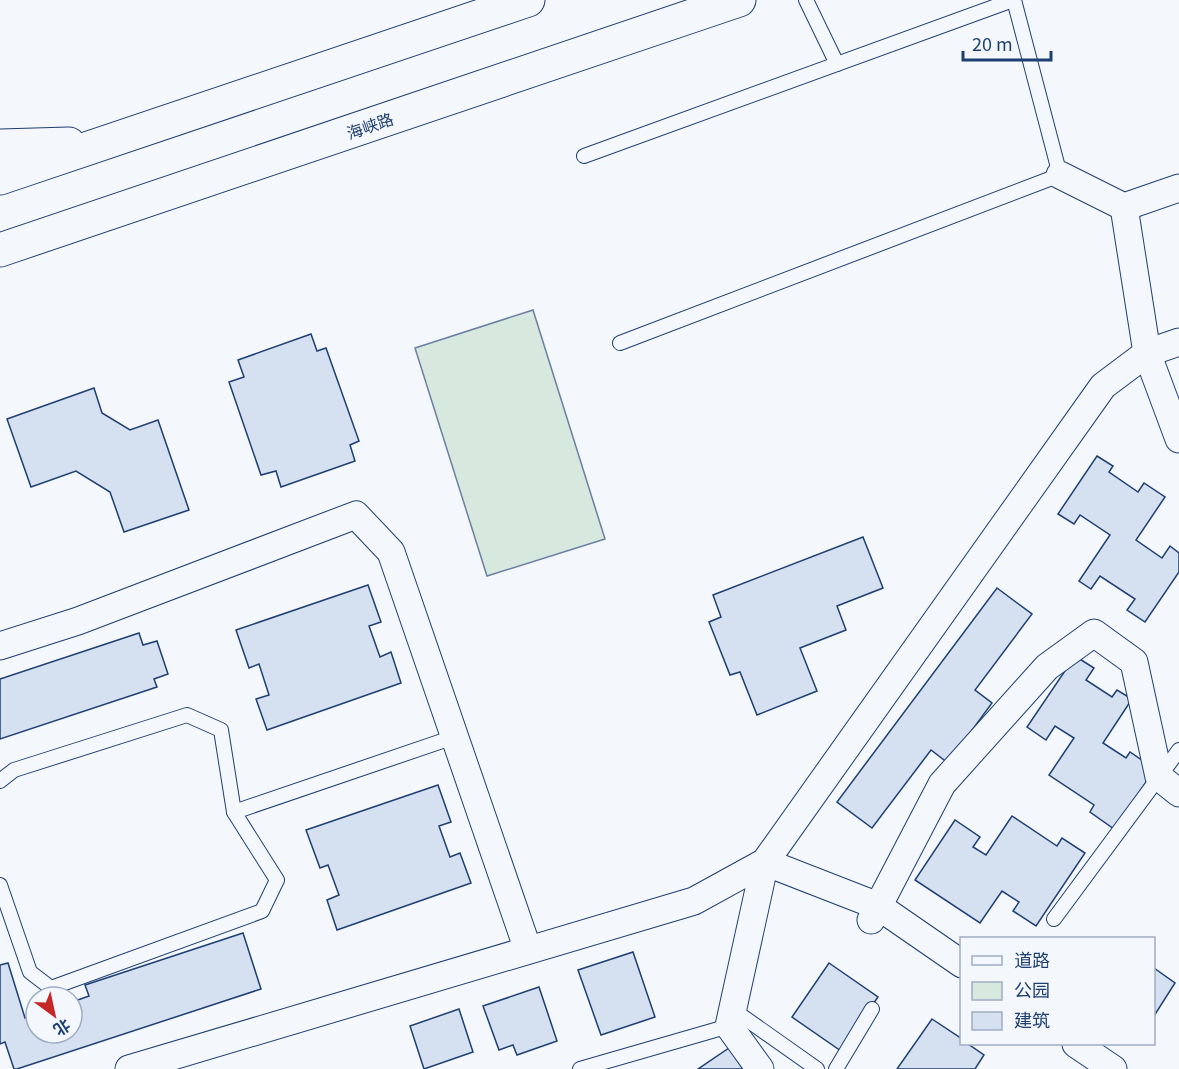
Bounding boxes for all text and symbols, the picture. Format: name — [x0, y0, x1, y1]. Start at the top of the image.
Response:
scale bar — [963, 24, 1052, 62]
text: 20 m — [972, 30, 1013, 56]
street label: 海峡路 — [343, 106, 396, 144]
legend — [960, 937, 1155, 1045]
text: 道路 — [1014, 946, 1050, 972]
text: 公园 — [1014, 976, 1050, 1002]
north arrow — [24, 985, 84, 1045]
text: 建筑 — [1014, 1006, 1050, 1032]
text: 北 — [49, 1014, 76, 1043]

